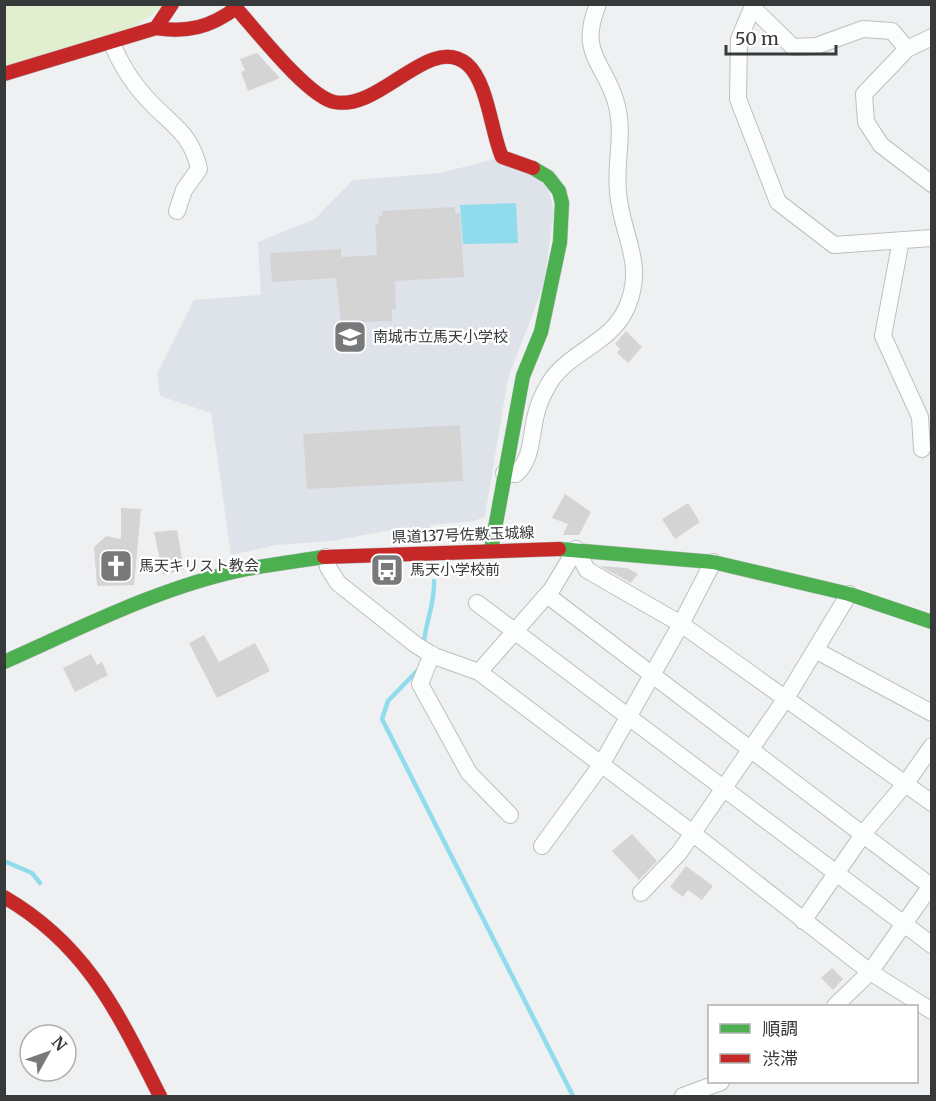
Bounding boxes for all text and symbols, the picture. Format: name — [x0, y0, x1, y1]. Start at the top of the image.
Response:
scale bar — [726, 18, 836, 56]
text: 50 m — [735, 27, 779, 50]
school or university icon: 南城市立馬天小学校 — [332, 319, 368, 355]
place label: 南城市立馬天小学校 — [373, 327, 508, 346]
street label: 県道137号佐敷玉城線 — [391, 523, 535, 546]
church icon: 馬天キリスト教会 — [98, 548, 134, 584]
bus stop icon: 馬天小学校前 — [369, 552, 405, 588]
place label: 馬天キリスト教会 — [139, 556, 259, 575]
place label: 馬天小学校前 — [410, 560, 500, 579]
legend — [708, 1005, 918, 1083]
text: 順調 — [762, 1017, 798, 1040]
north arrow — [18, 1023, 78, 1083]
text: N — [48, 1032, 71, 1055]
text: 渋滞 — [762, 1047, 798, 1070]

